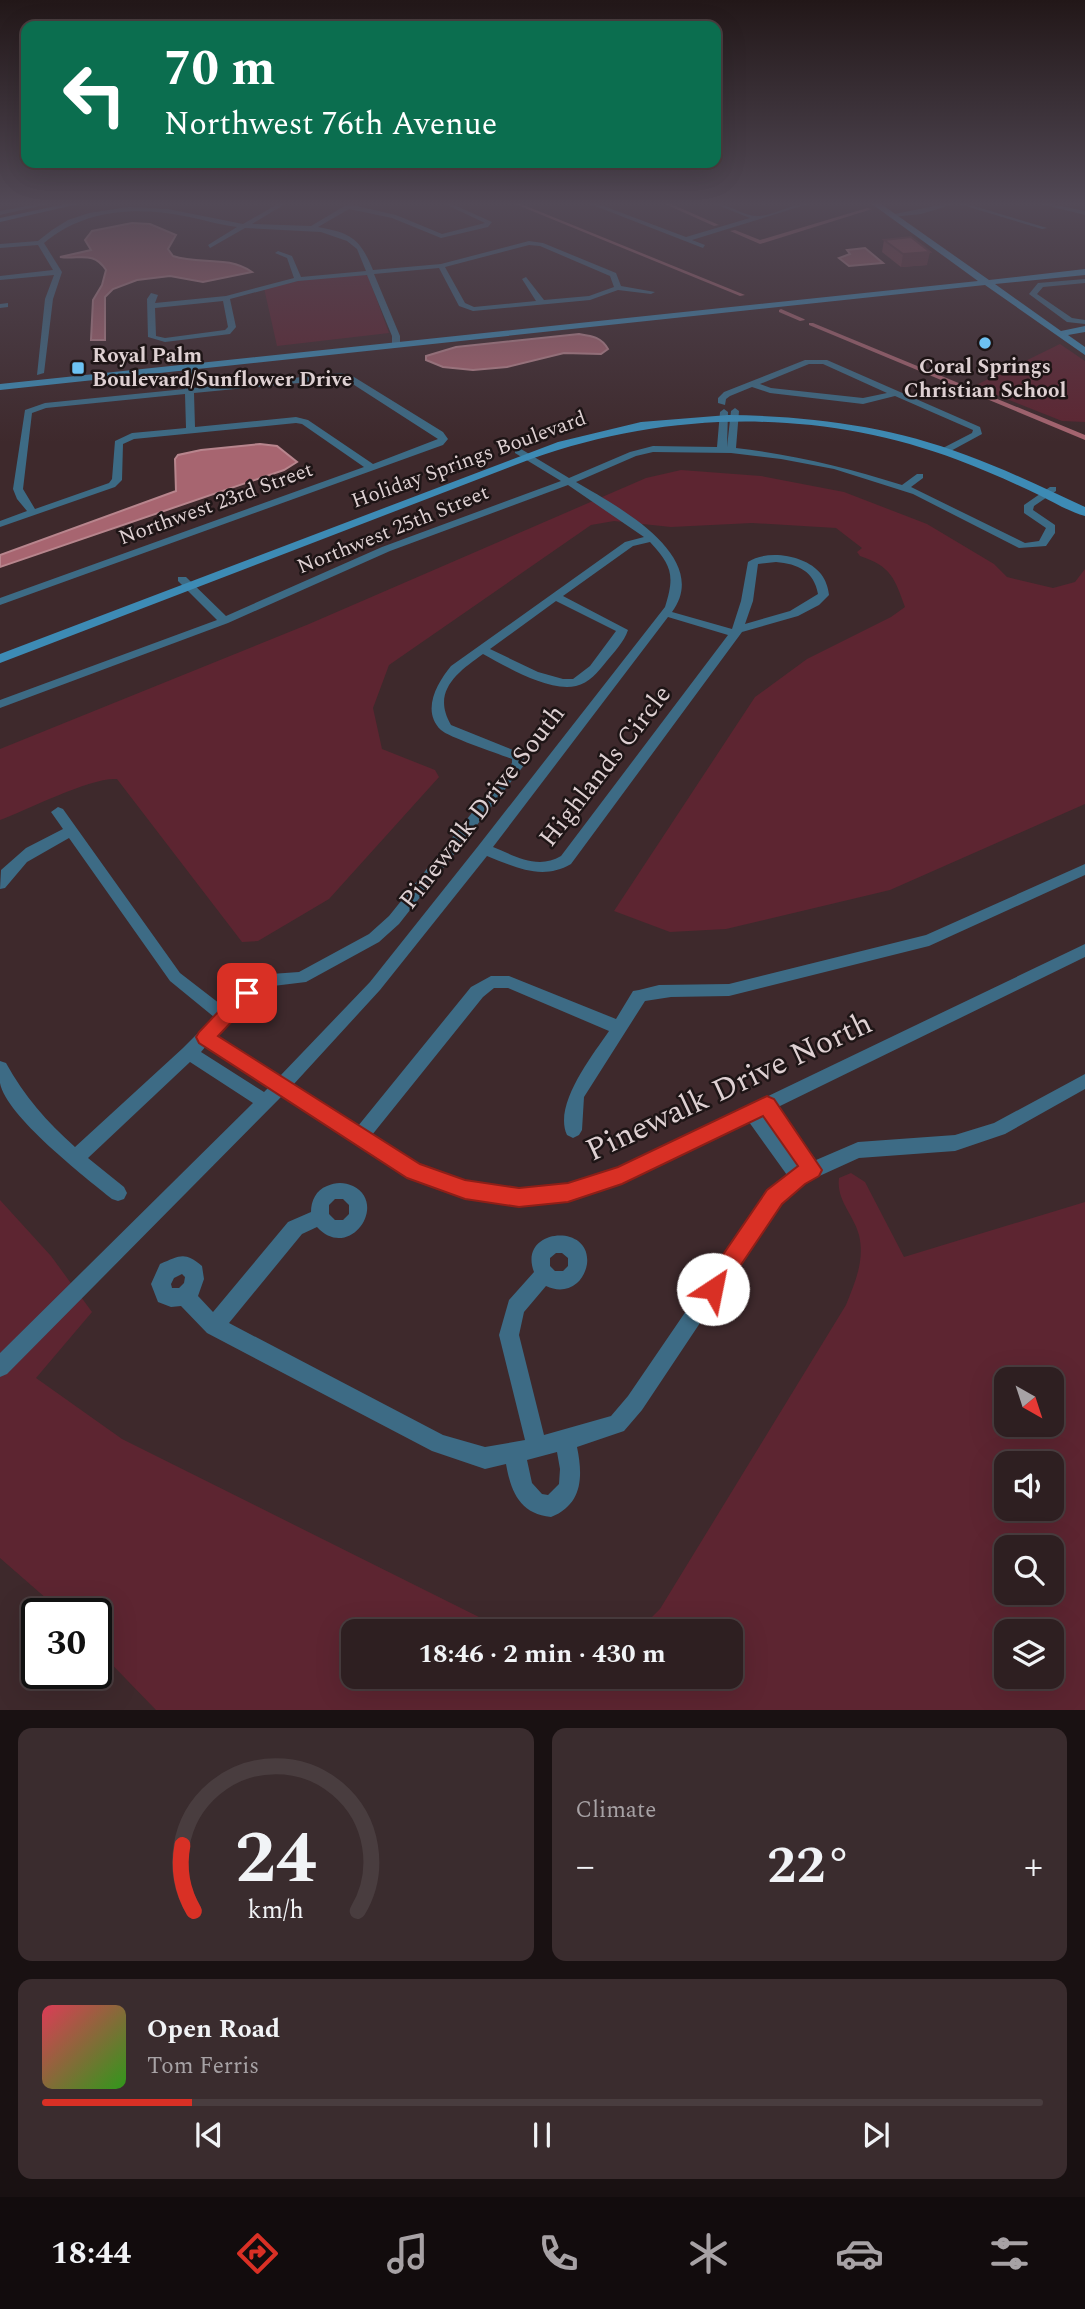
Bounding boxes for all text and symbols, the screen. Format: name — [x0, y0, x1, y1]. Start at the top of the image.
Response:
text: 70 m — [164, 32, 275, 107]
icon: left — [49, 49, 140, 140]
text: Northwest 76th Avenue — [164, 100, 497, 149]
marker: Coral Springs Christian School — [977, 335, 993, 351]
place label: Royal Palm Boulevard/Sunflower Drive — [92, 340, 352, 396]
place label: Coral Springs Christian School — [904, 351, 1066, 407]
marker: Royal Palm Boulevard/Sunflower Drive — [70, 360, 86, 376]
street label: Holiday Springs Boulevard — [347, 403, 591, 517]
street label: Northwest 23rd Street — [114, 454, 318, 554]
street label: Northwest 25th Street — [292, 477, 494, 583]
street label: Highlands Circle — [529, 676, 681, 856]
street label: Pinewalk Drive South — [389, 696, 575, 918]
pin — [217, 963, 277, 1023]
icon: arrive — [228, 974, 266, 1012]
street label: Pinewalk Drive North — [578, 999, 880, 1175]
position arrow — [676, 1252, 750, 1326]
north arrow — [994, 1367, 1064, 1437]
map controls — [994, 1367, 1064, 1689]
button: sound — [994, 1451, 1064, 1521]
button: search — [994, 1535, 1064, 1605]
speed limit sign: 30 — [21, 1598, 112, 1689]
button: layers — [994, 1619, 1064, 1689]
text: 18:46 · 2 min · 430 m — [418, 1634, 666, 1674]
text: Climate — [576, 1793, 656, 1828]
text: 24 — [235, 1804, 317, 1915]
text: 22° — [767, 1827, 851, 1906]
text: − — [576, 1838, 595, 1896]
text: + — [1024, 1838, 1043, 1896]
text: km/h — [248, 1891, 304, 1929]
text: Open Road — [147, 2009, 280, 2049]
text: Tom Ferris — [147, 2049, 259, 2084]
icon: previous — [190, 2116, 228, 2154]
icon: pause — [523, 2116, 561, 2154]
icon: next — [857, 2116, 895, 2154]
text: 18:44 — [51, 2229, 131, 2278]
icon: directions — [233, 2229, 282, 2278]
icon: music — [383, 2229, 432, 2278]
icon: phone — [534, 2229, 583, 2278]
icon: climate — [684, 2229, 733, 2278]
icon: car — [835, 2229, 884, 2278]
icon: filters — [985, 2229, 1034, 2278]

